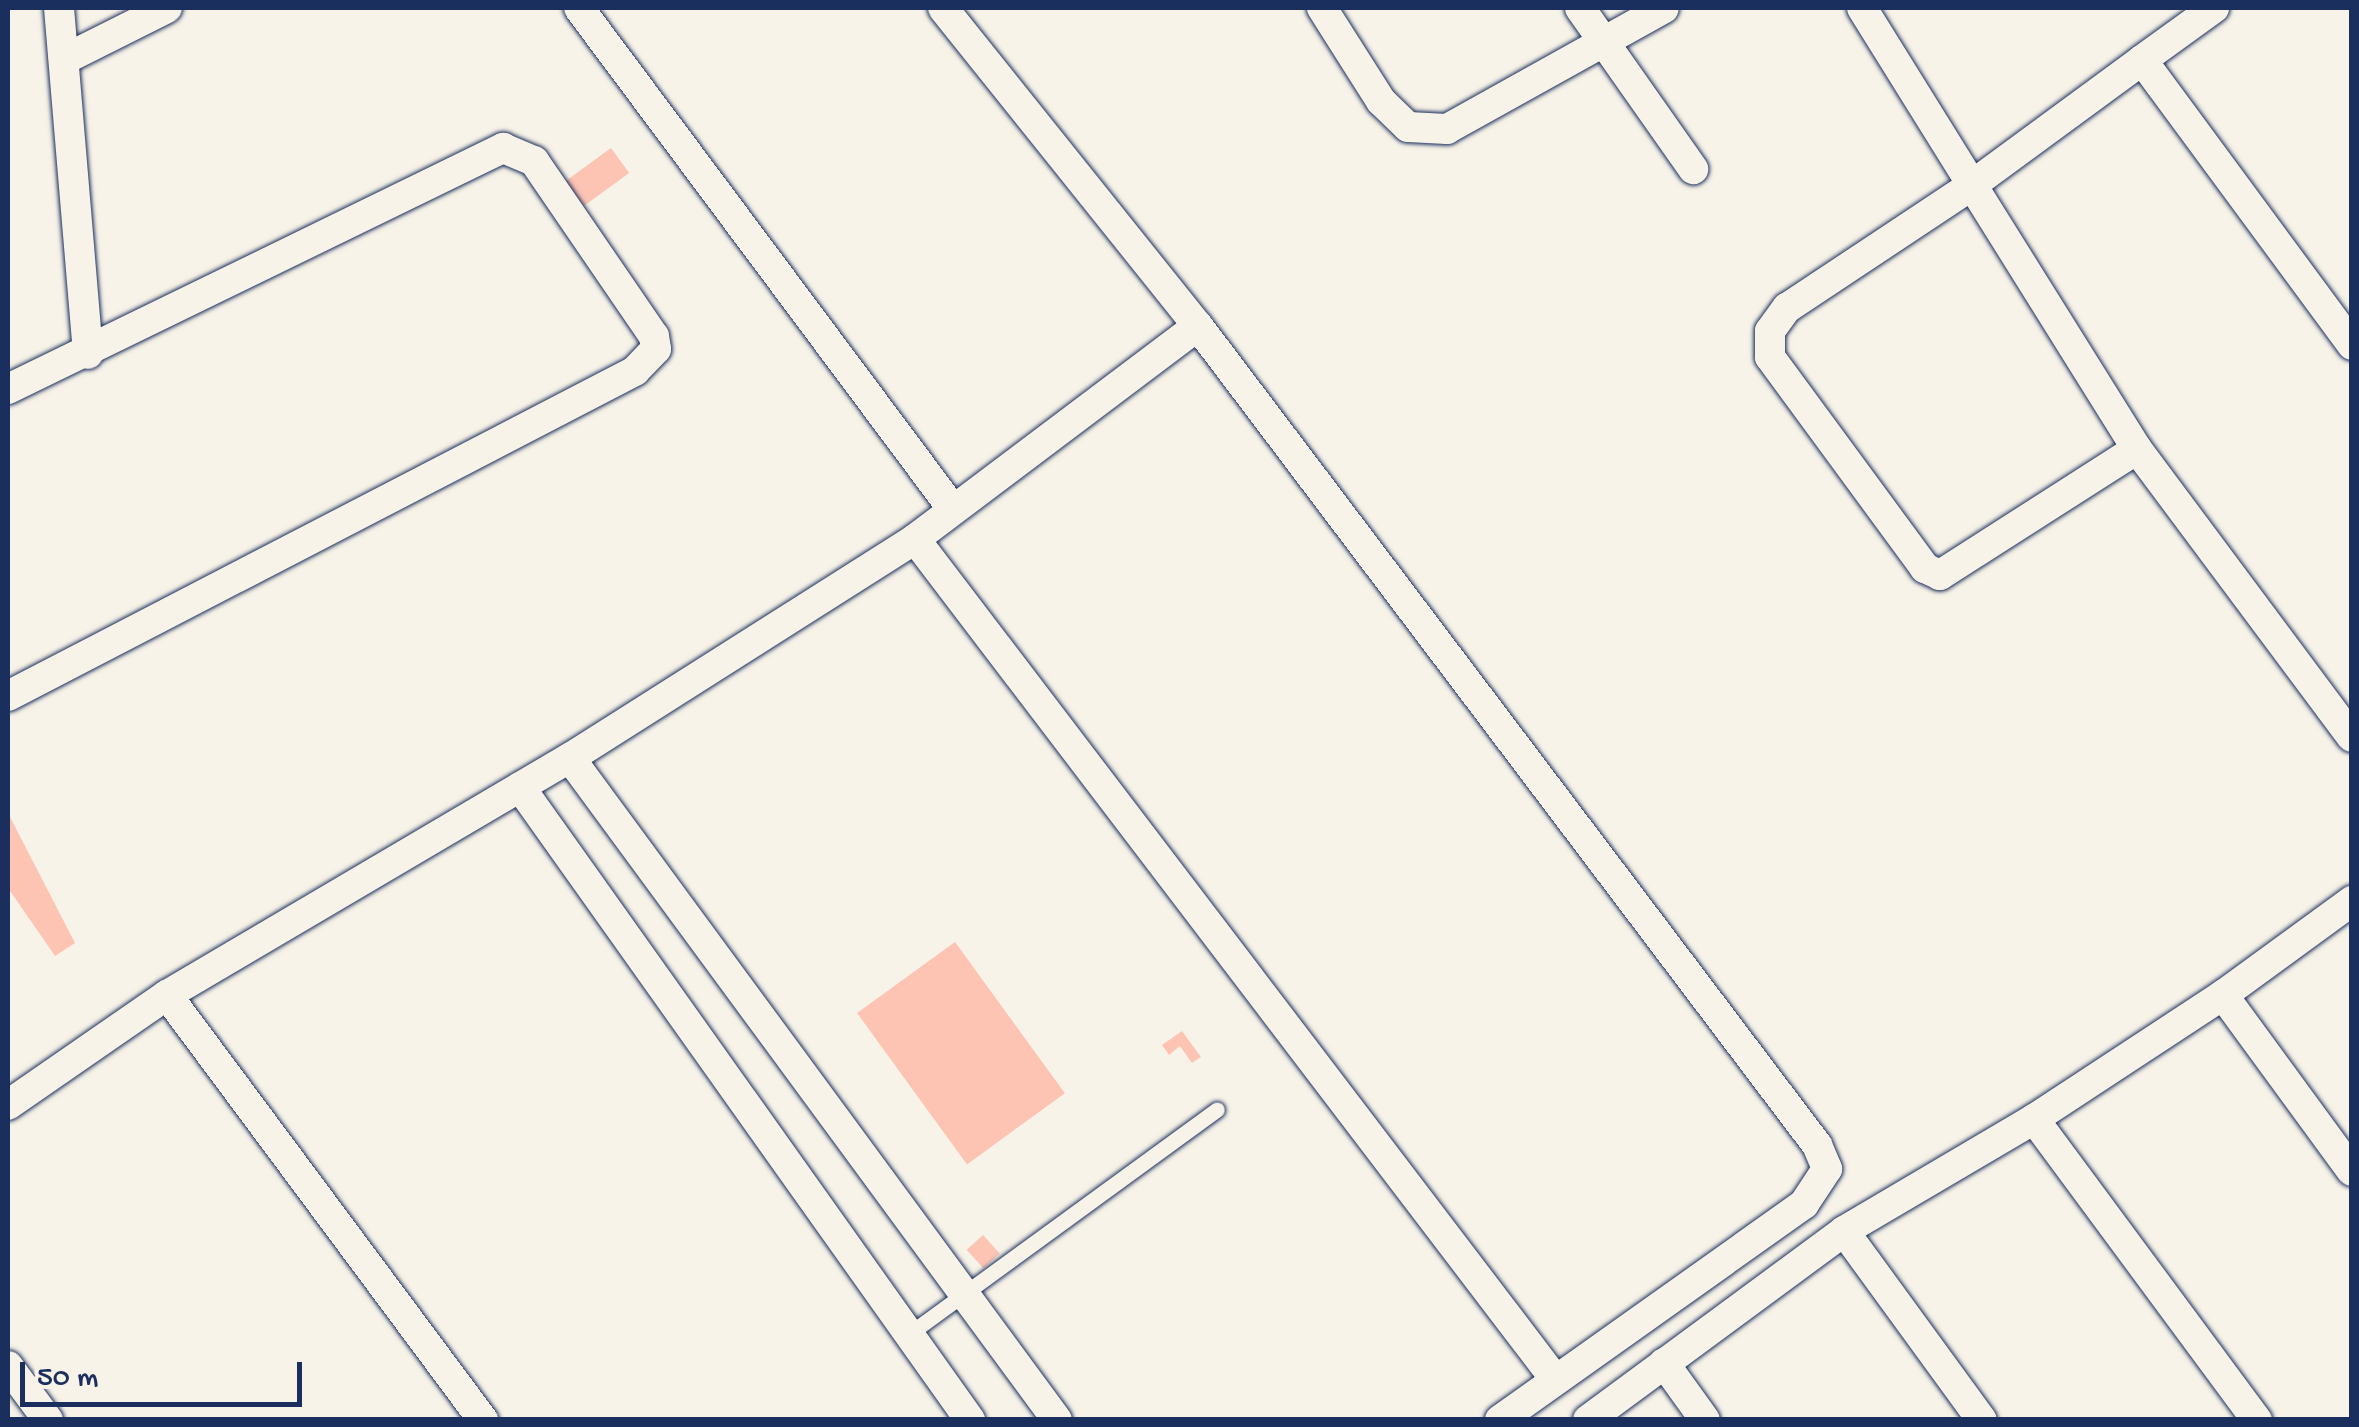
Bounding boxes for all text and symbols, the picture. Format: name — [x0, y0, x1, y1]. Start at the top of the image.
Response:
scale bar — [25, 1342, 308, 1404]
text: 50 m — [37, 1362, 98, 1397]

